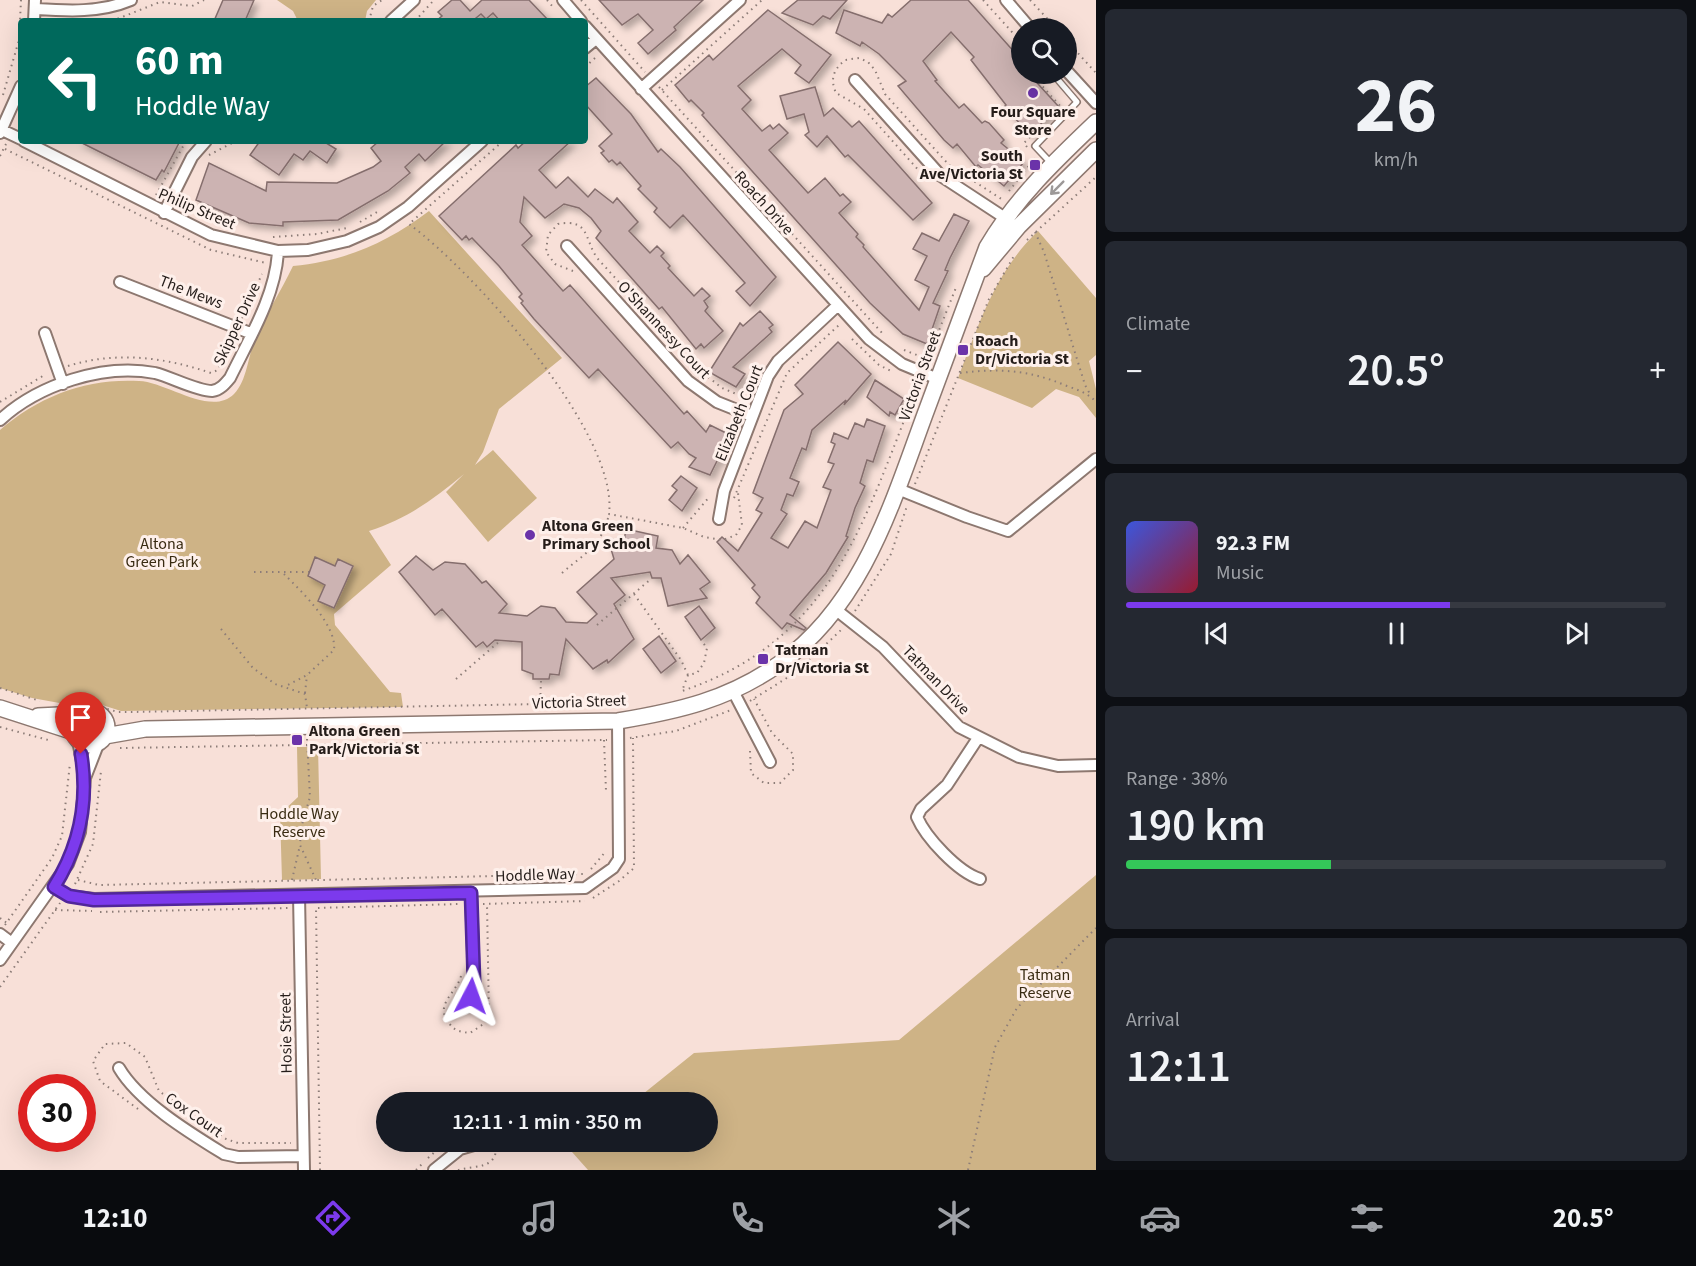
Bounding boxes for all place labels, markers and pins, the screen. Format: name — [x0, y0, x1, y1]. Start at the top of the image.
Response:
marker: Four Square Store — [1026, 86, 1040, 100]
place label: Four Square Store — [990, 101, 1076, 141]
place label: South Ave/Victoria St — [919, 145, 1023, 185]
marker: South Ave/Victoria St — [1028, 158, 1042, 172]
place label: Roach Dr/Victoria St — [975, 330, 1069, 370]
marker: Roach Dr/Victoria St — [956, 343, 970, 357]
place label: Altona Green Primary School — [541, 515, 651, 555]
marker: Altona Green Primary School — [523, 528, 537, 542]
place label: Tatman Dr/Victoria St — [775, 639, 869, 679]
marker: Tatman Dr/Victoria St — [756, 652, 770, 666]
pin — [55, 692, 106, 754]
place label: Altona Green Park/Victoria St — [308, 720, 419, 760]
marker: Altona Green Park/Victoria St — [290, 733, 304, 747]

